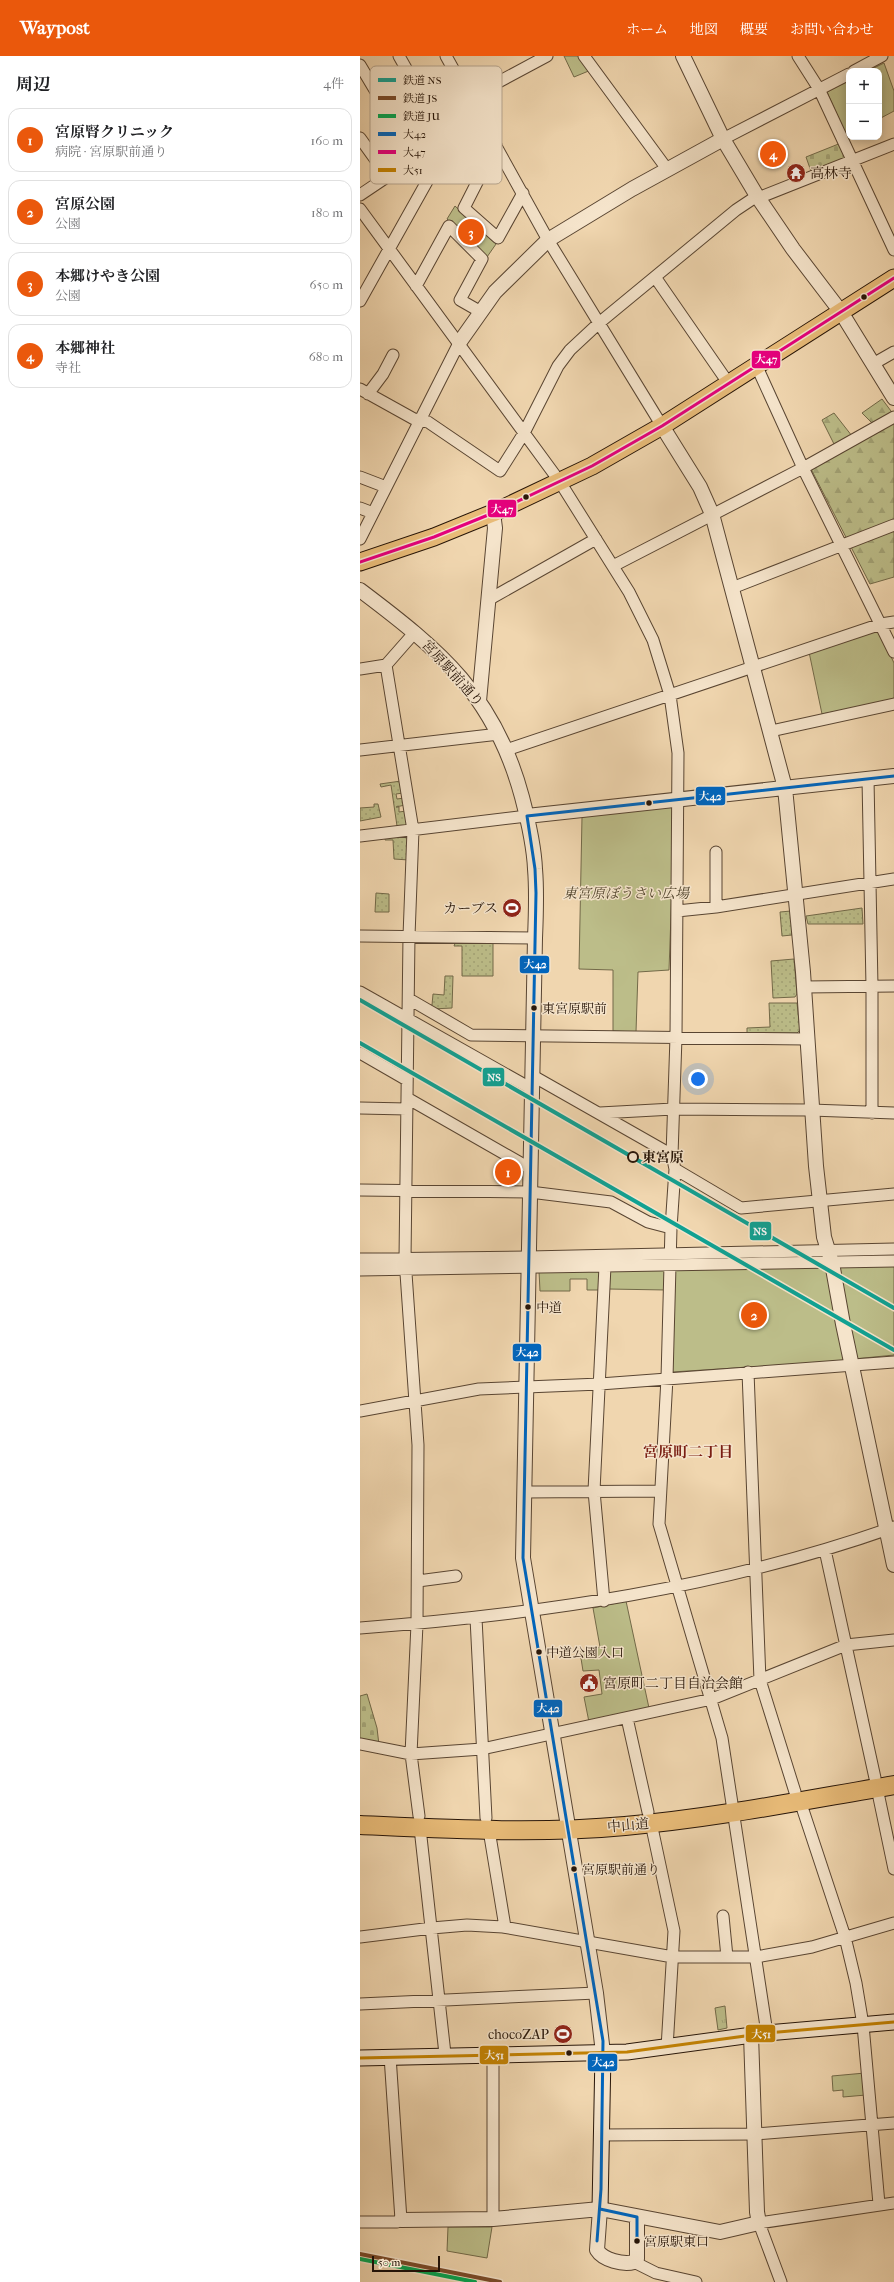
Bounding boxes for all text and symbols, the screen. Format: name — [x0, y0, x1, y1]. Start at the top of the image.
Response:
text: Waypost — [20, 17, 90, 39]
text: ホーム — [626, 21, 668, 38]
text: 地図 — [690, 21, 718, 38]
text: 概要 — [740, 21, 768, 38]
text: お問い合わせ — [790, 21, 874, 38]
legend — [370, 66, 502, 184]
map controls — [846, 68, 882, 140]
button: + — [846, 68, 882, 104]
text: 周辺 — [16, 74, 50, 94]
text: 鉄道 NS — [403, 74, 442, 87]
text: 4件 — [323, 76, 344, 91]
text: 鉄道 JS — [403, 92, 437, 105]
button: − — [846, 104, 882, 140]
text: 鉄道 JU — [403, 110, 440, 123]
text: 宮原腎クリニック — [55, 123, 174, 141]
text: 大42 — [403, 128, 426, 141]
text: 1 — [28, 133, 32, 148]
text: 160 m — [311, 133, 343, 148]
pin: 4 — [760, 139, 786, 169]
text: 病院 · 宮原駅前通り — [55, 144, 167, 159]
text: 大47 — [403, 146, 426, 159]
temple icon: 高林寺 — [785, 162, 807, 184]
text: 大51 — [403, 164, 423, 177]
place label: 高林寺 — [810, 165, 852, 182]
text: 宮原公園 — [55, 195, 115, 213]
text: 2 — [27, 205, 33, 220]
text: 180 m — [311, 205, 343, 220]
text: 公園 — [55, 216, 81, 231]
pin: 3 — [458, 217, 484, 247]
text: 本郷けやき公園 — [55, 267, 160, 285]
text: 3 — [27, 277, 33, 292]
text: 650 m — [310, 277, 343, 292]
text: 公園 — [55, 288, 81, 303]
unlabelled marker — [859, 292, 869, 302]
text: 本郷神社 — [55, 339, 115, 357]
text: 4 — [26, 349, 34, 364]
text: 680 m — [309, 349, 343, 364]
line badge: 大47 — [751, 350, 781, 369]
text: 大47 — [755, 353, 778, 366]
text: 寺社 — [55, 360, 81, 375]
unlabelled marker — [521, 492, 531, 502]
line badge: 大47 — [487, 499, 517, 518]
text: 大47 — [491, 503, 514, 516]
street label: 宮原駅前通り — [418, 636, 487, 710]
line badge: 大42 — [695, 786, 726, 806]
text: 大42 — [698, 790, 722, 803]
unlabelled marker — [644, 798, 654, 808]
park label: 東宮原ぼうさい広場 — [563, 885, 691, 902]
sports icon: カーブス — [501, 897, 523, 919]
place label: カーブス — [443, 900, 498, 917]
line badge: 大42 — [519, 955, 550, 974]
text: 大42 — [523, 958, 547, 971]
place label: 東宮原駅前 — [542, 1001, 607, 1016]
marker: 東宮原駅前 — [529, 1003, 539, 1013]
line badge: NS — [482, 1067, 505, 1087]
your location — [688, 1069, 708, 1089]
text: NS — [487, 1071, 501, 1084]
place label: 東宮原 — [642, 1149, 684, 1166]
marker: 東宮原 — [627, 1151, 639, 1163]
pin: 1 — [495, 1157, 521, 1187]
line badge: NS — [749, 1221, 772, 1241]
text: NS — [753, 1225, 767, 1238]
place label: 中道 — [536, 1300, 562, 1315]
pin: 2 — [741, 1300, 767, 1330]
marker: 中道 — [523, 1302, 533, 1312]
line badge: 大42 — [512, 1343, 542, 1362]
text: 大42 — [515, 1346, 539, 1359]
district label: 宮原町二丁目 — [643, 1443, 733, 1461]
place label: 中道公園入口 — [546, 1645, 624, 1660]
marker: 中道公園入口 — [534, 1647, 544, 1657]
public building icon: 宮原町二丁目自治会館 — [578, 1672, 600, 1694]
place label: 宮原町二丁目自治会館 — [603, 1675, 743, 1692]
line badge: 大42 — [533, 1699, 563, 1718]
text: 大42 — [536, 1702, 560, 1715]
street label: 中山道 — [606, 1815, 650, 1836]
place label: 宮原駅前通り — [582, 1862, 660, 1877]
marker: 宮原駅前通り — [569, 1864, 579, 1874]
sports icon: chocoZAP — [552, 2023, 574, 2045]
line badge: 大51 — [745, 2024, 776, 2043]
place label: chocoZAP — [488, 2026, 550, 2043]
text: 大51 — [751, 2028, 771, 2041]
line badge: 大51 — [479, 2045, 509, 2065]
unlabelled marker — [564, 2048, 574, 2058]
text: 大51 — [484, 2049, 504, 2062]
line badge: 大42 — [587, 2053, 618, 2072]
text: 大42 — [591, 2056, 615, 2069]
place label: 宮原駅東口 — [644, 2234, 709, 2249]
marker: 宮原駅東口 — [632, 2236, 642, 2246]
scale bar — [372, 2254, 440, 2273]
text: 50 m — [378, 2256, 400, 2269]

